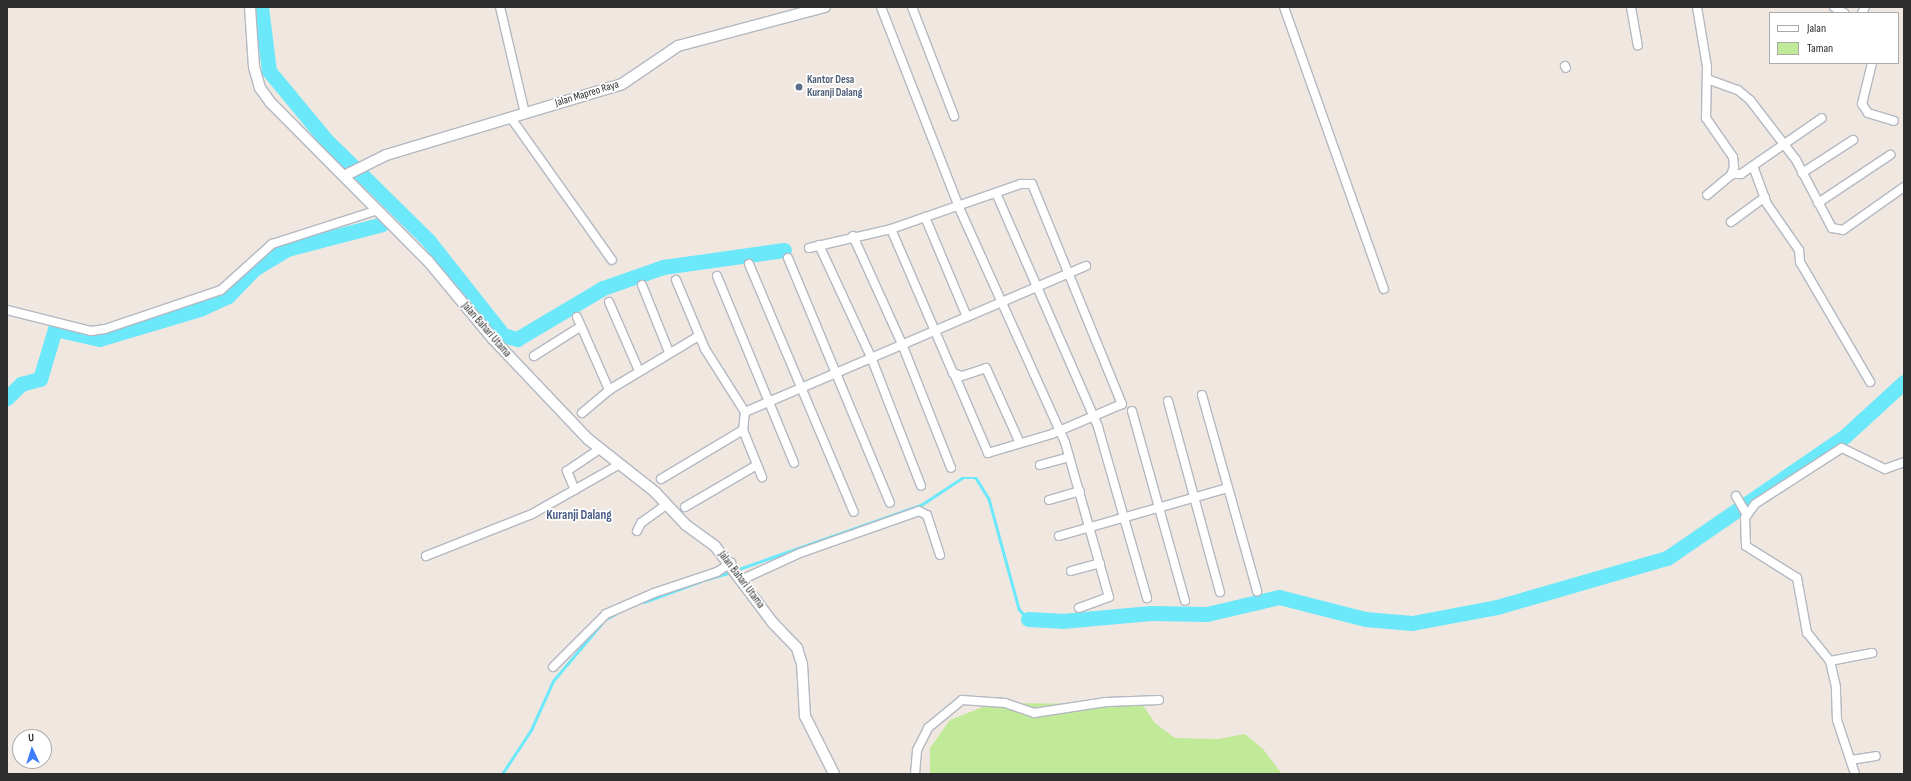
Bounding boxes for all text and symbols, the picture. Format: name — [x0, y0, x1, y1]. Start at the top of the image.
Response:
legend — [1769, 12, 1899, 64]
text: Jalan — [1807, 21, 1826, 36]
text: Taman — [1807, 41, 1833, 56]
place label: Kantor Desa Kuranji Dalang — [807, 74, 862, 100]
street label: Jalan Mapreo Raya — [554, 78, 620, 110]
marker: Kantor Desa Kuranji Dalang — [794, 82, 804, 92]
street label: Jalan Bahari Utama — [459, 300, 513, 360]
district label: Kuranji Dalang — [546, 507, 612, 523]
street label: Jalan Bahari Utama — [715, 549, 767, 611]
north arrow — [12, 729, 52, 769]
text: U — [28, 731, 35, 744]

